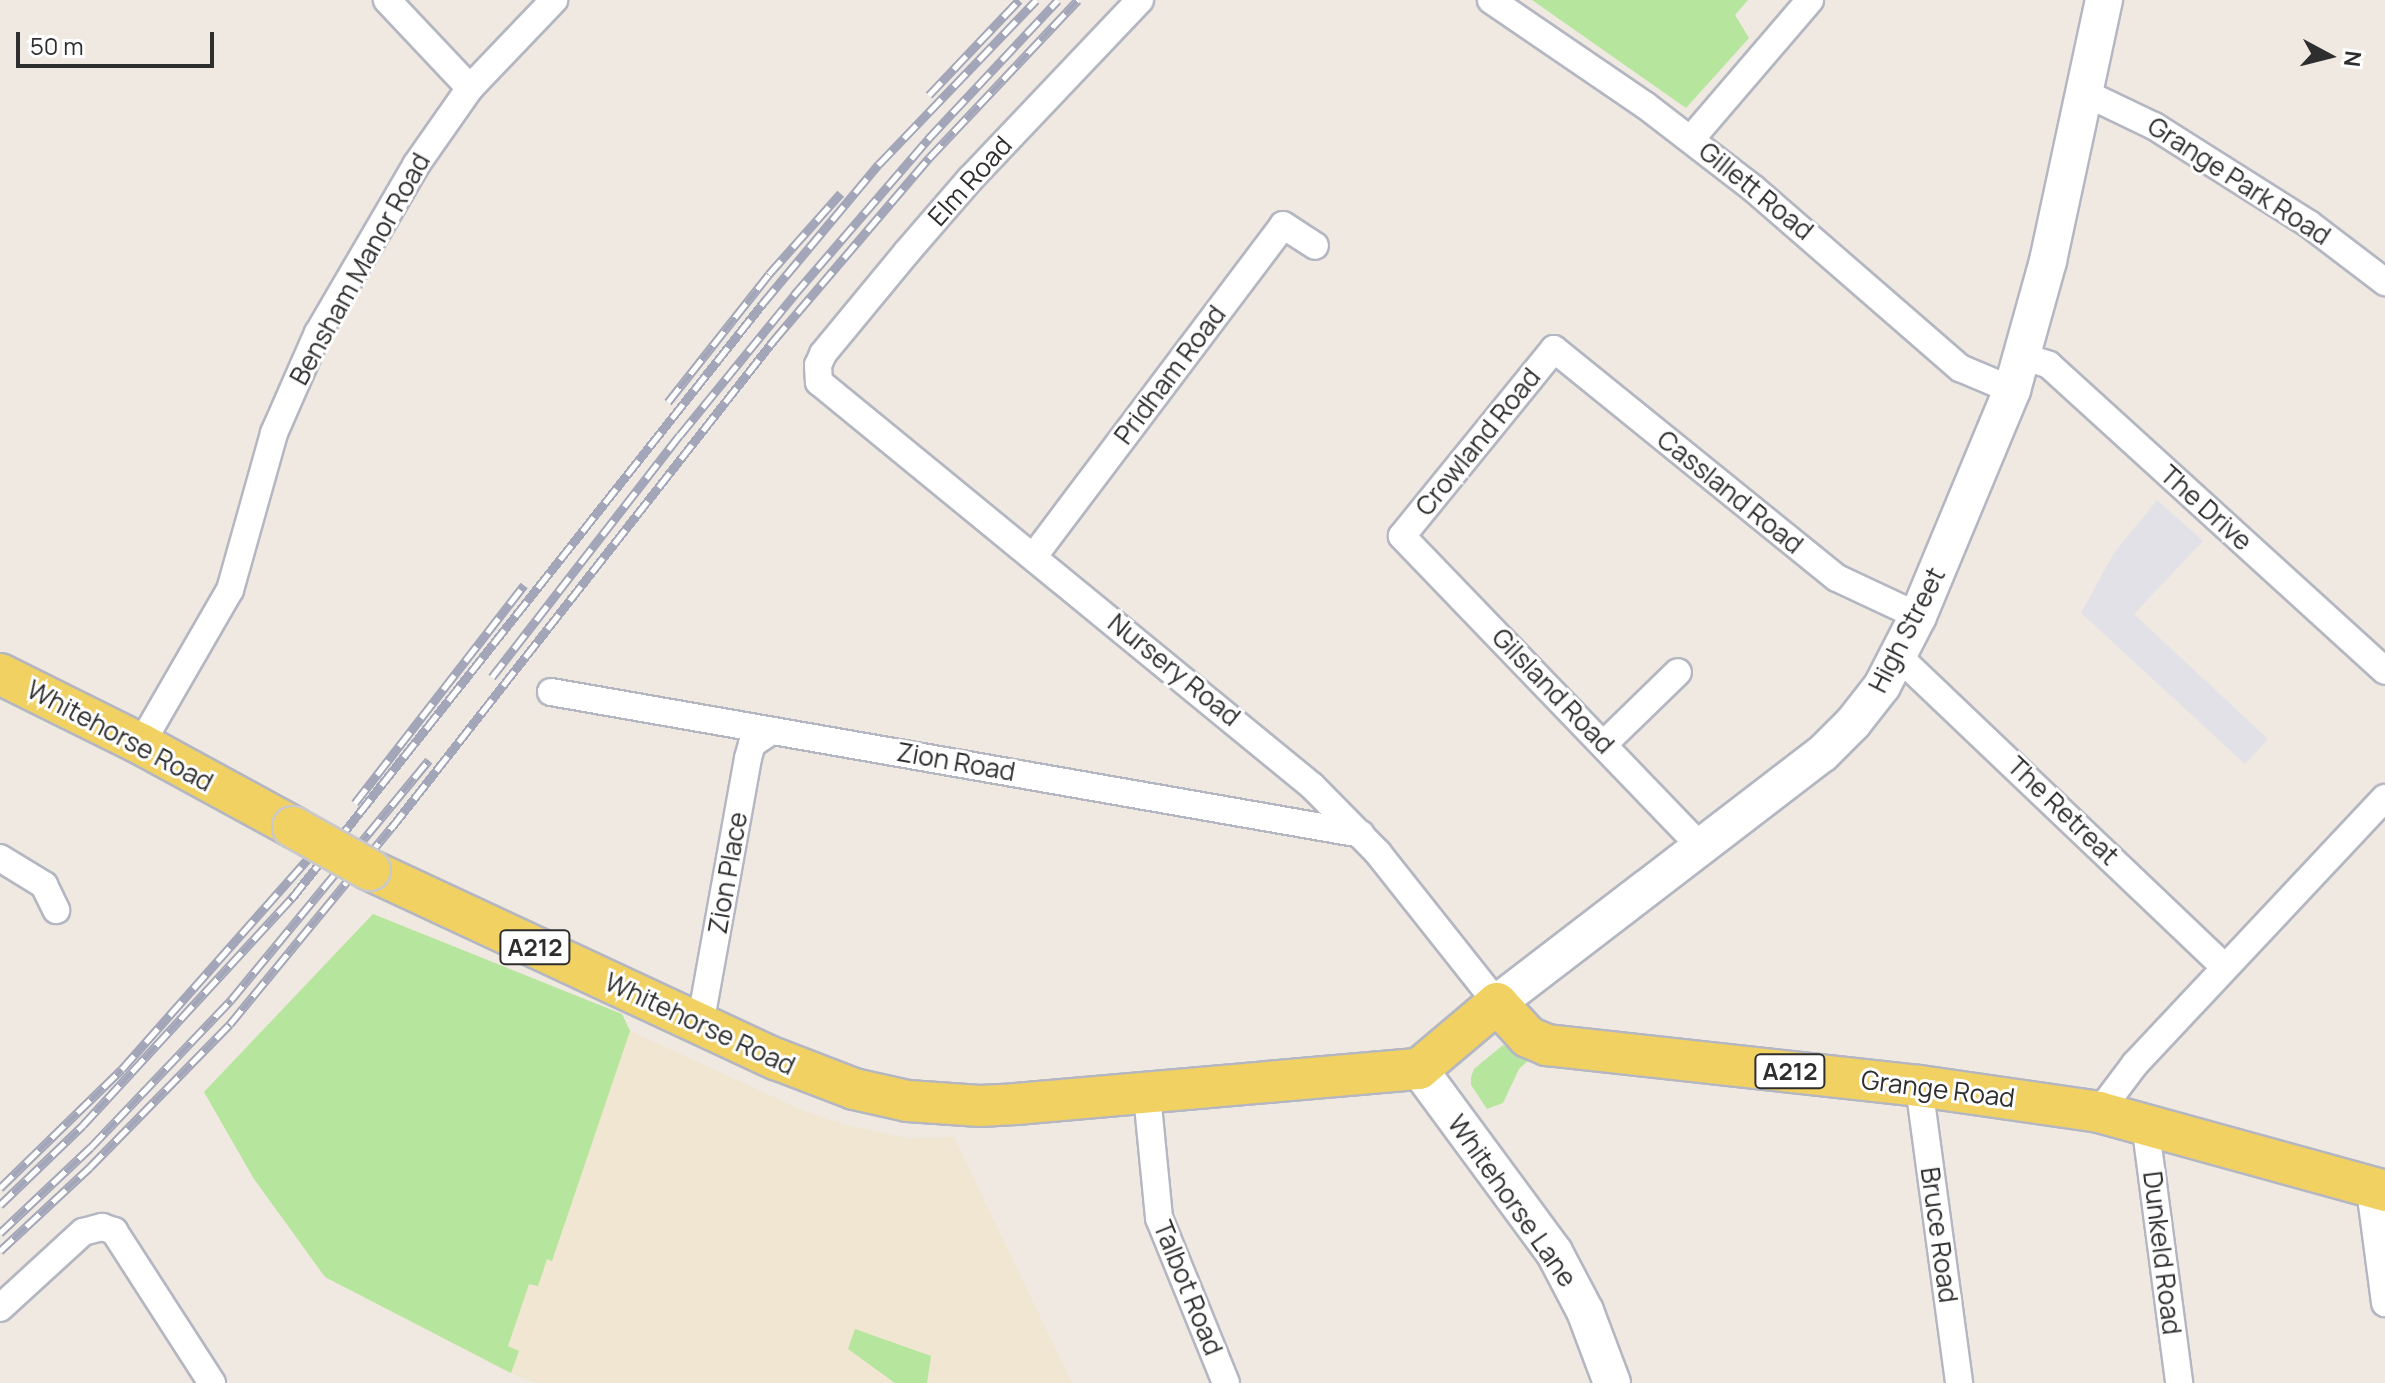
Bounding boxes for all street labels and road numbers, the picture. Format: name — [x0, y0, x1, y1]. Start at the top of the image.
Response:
street label: Grange Park Road — [2142, 110, 2336, 252]
street label: Elm Road — [922, 130, 1018, 232]
street label: Gillett Road — [1693, 136, 1819, 246]
street label: Bensham Manor Road — [283, 148, 437, 390]
street label: Pridham Road — [1108, 300, 1232, 450]
street label: Crowland Road — [1409, 362, 1547, 522]
street label: Cassland Road — [1651, 424, 1809, 560]
street label: The Drive — [2154, 459, 2258, 557]
street label: High Street — [1862, 562, 1952, 698]
street label: Nursery Road — [1102, 607, 1246, 733]
street label: Gilsland Road — [1485, 622, 1621, 760]
street label: Whitehorse Road — [22, 674, 218, 798]
street label: Zion Road — [894, 736, 1018, 788]
street label: The Retreat — [2001, 750, 2125, 872]
street label: Zion Place — [702, 809, 754, 937]
road number: A212 — [499, 927, 571, 967]
street label: Whitehorse Road — [600, 966, 800, 1082]
road number: A212 — [1754, 1051, 1826, 1091]
street label: Grange Road — [1859, 1064, 2017, 1114]
street label: Whitehorse Lane — [1441, 1109, 1583, 1293]
street label: Bruce Road — [1914, 1165, 1964, 1305]
street label: Dunkeld Road — [2136, 1169, 2188, 1337]
street label: Talbot Road — [1147, 1216, 1229, 1360]

